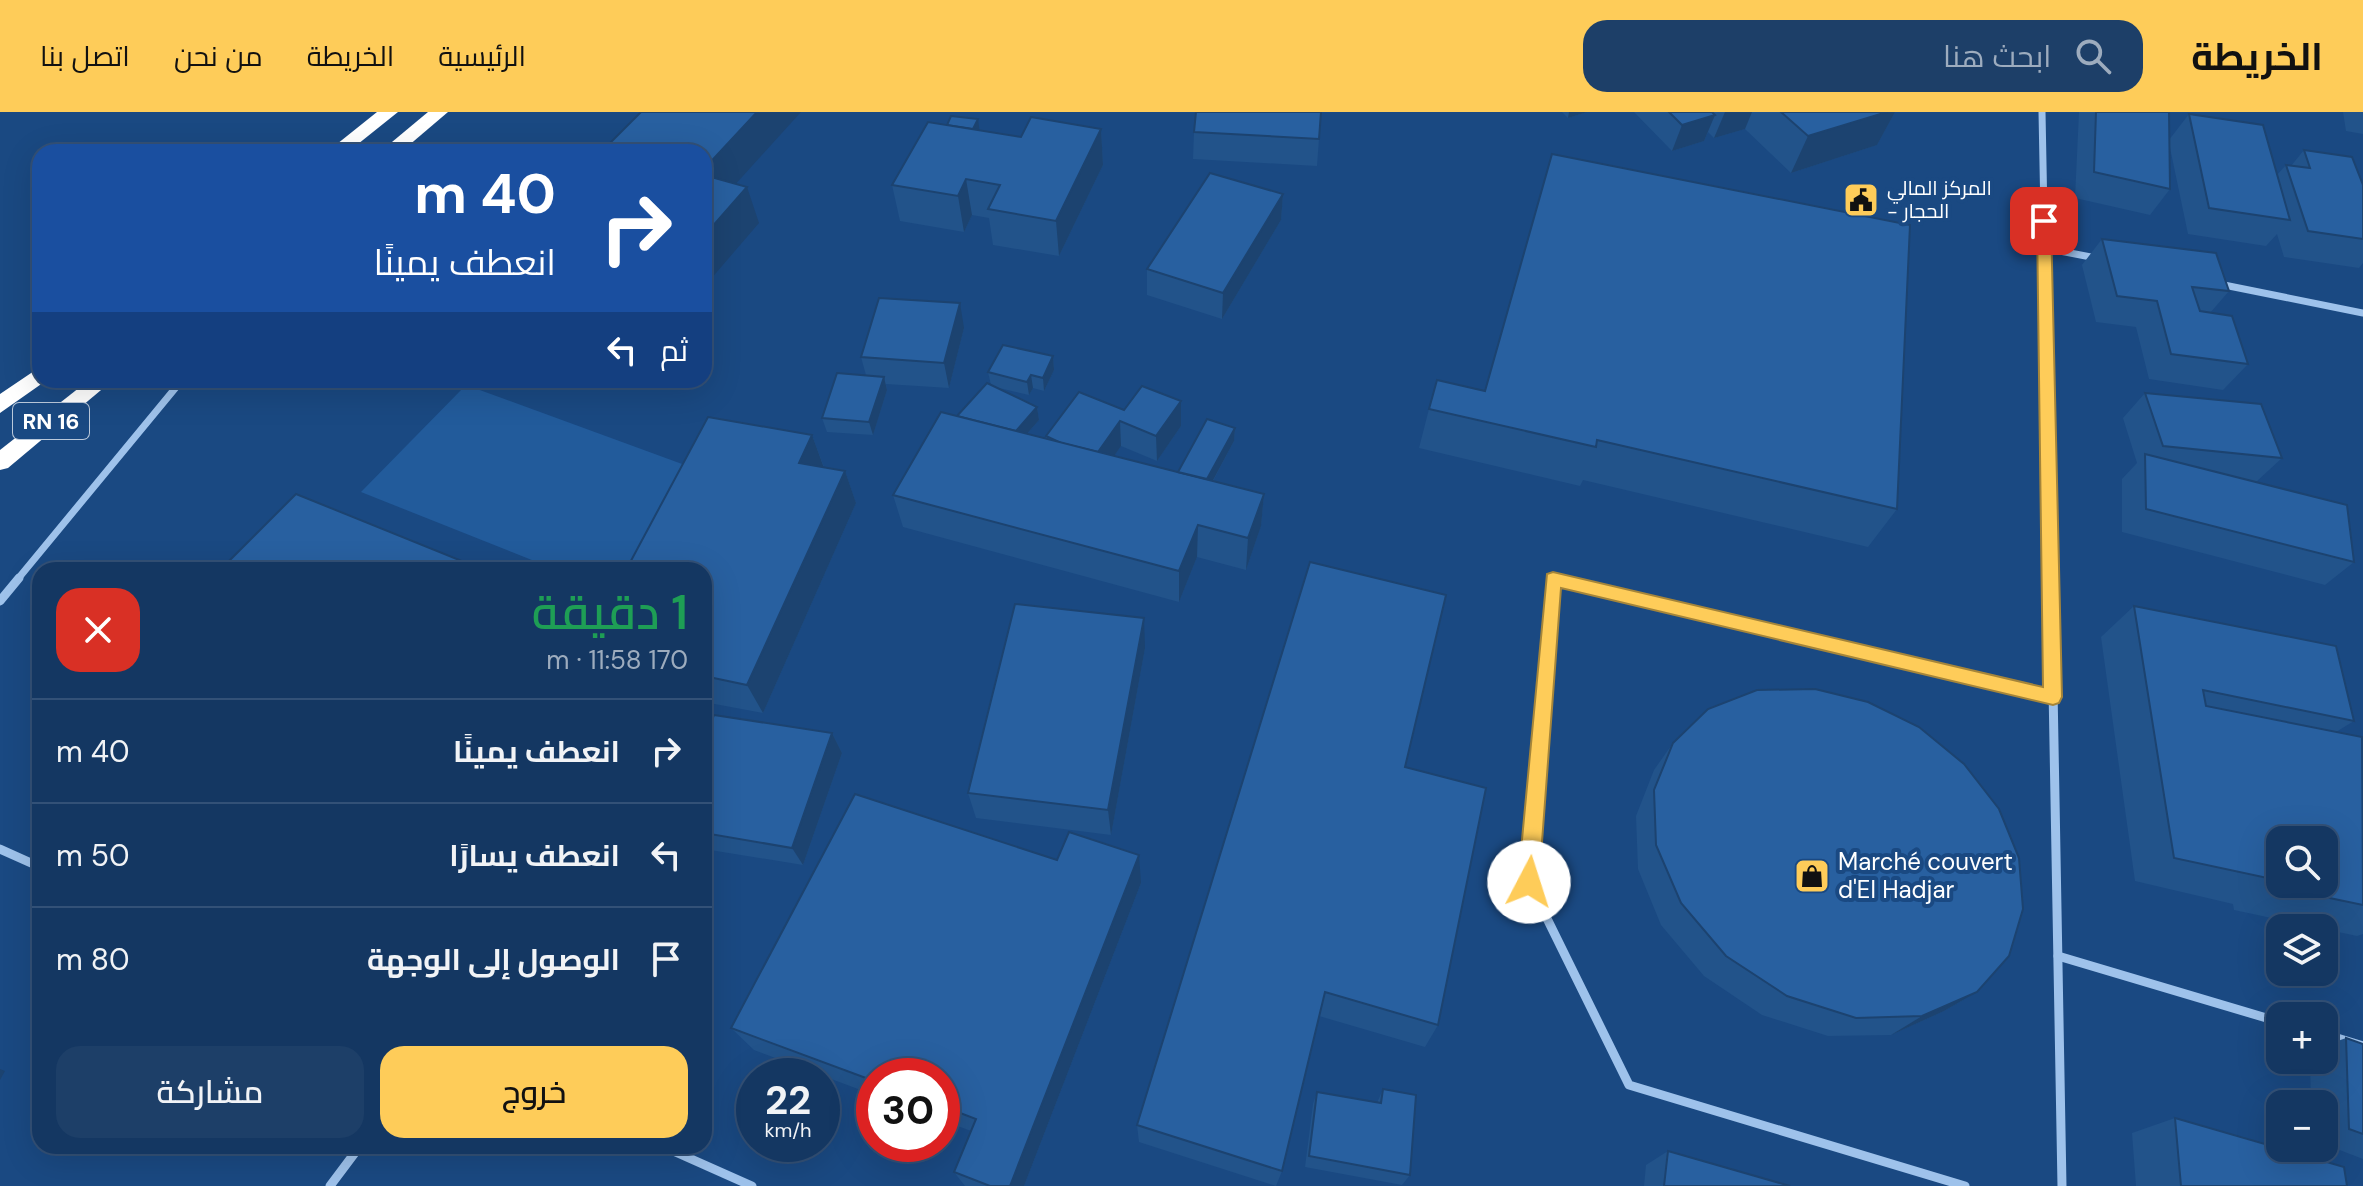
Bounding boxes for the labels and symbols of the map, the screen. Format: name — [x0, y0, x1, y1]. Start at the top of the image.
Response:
place label: المركز المالي - الحجار — [1887, 175, 1992, 224]
public building icon: المركز المالي - الحجار — [1842, 181, 1880, 219]
pin — [2010, 187, 2078, 255]
road number: RN 16 — [13, 403, 89, 439]
position arrow — [1487, 840, 1571, 924]
place label: Marché couvert d'El Hadjar — [1838, 846, 2013, 905]
shop icon: Marché couvert d'El Hadjar — [1793, 857, 1831, 895]
speed limit sign: 30 — [856, 1058, 960, 1162]

